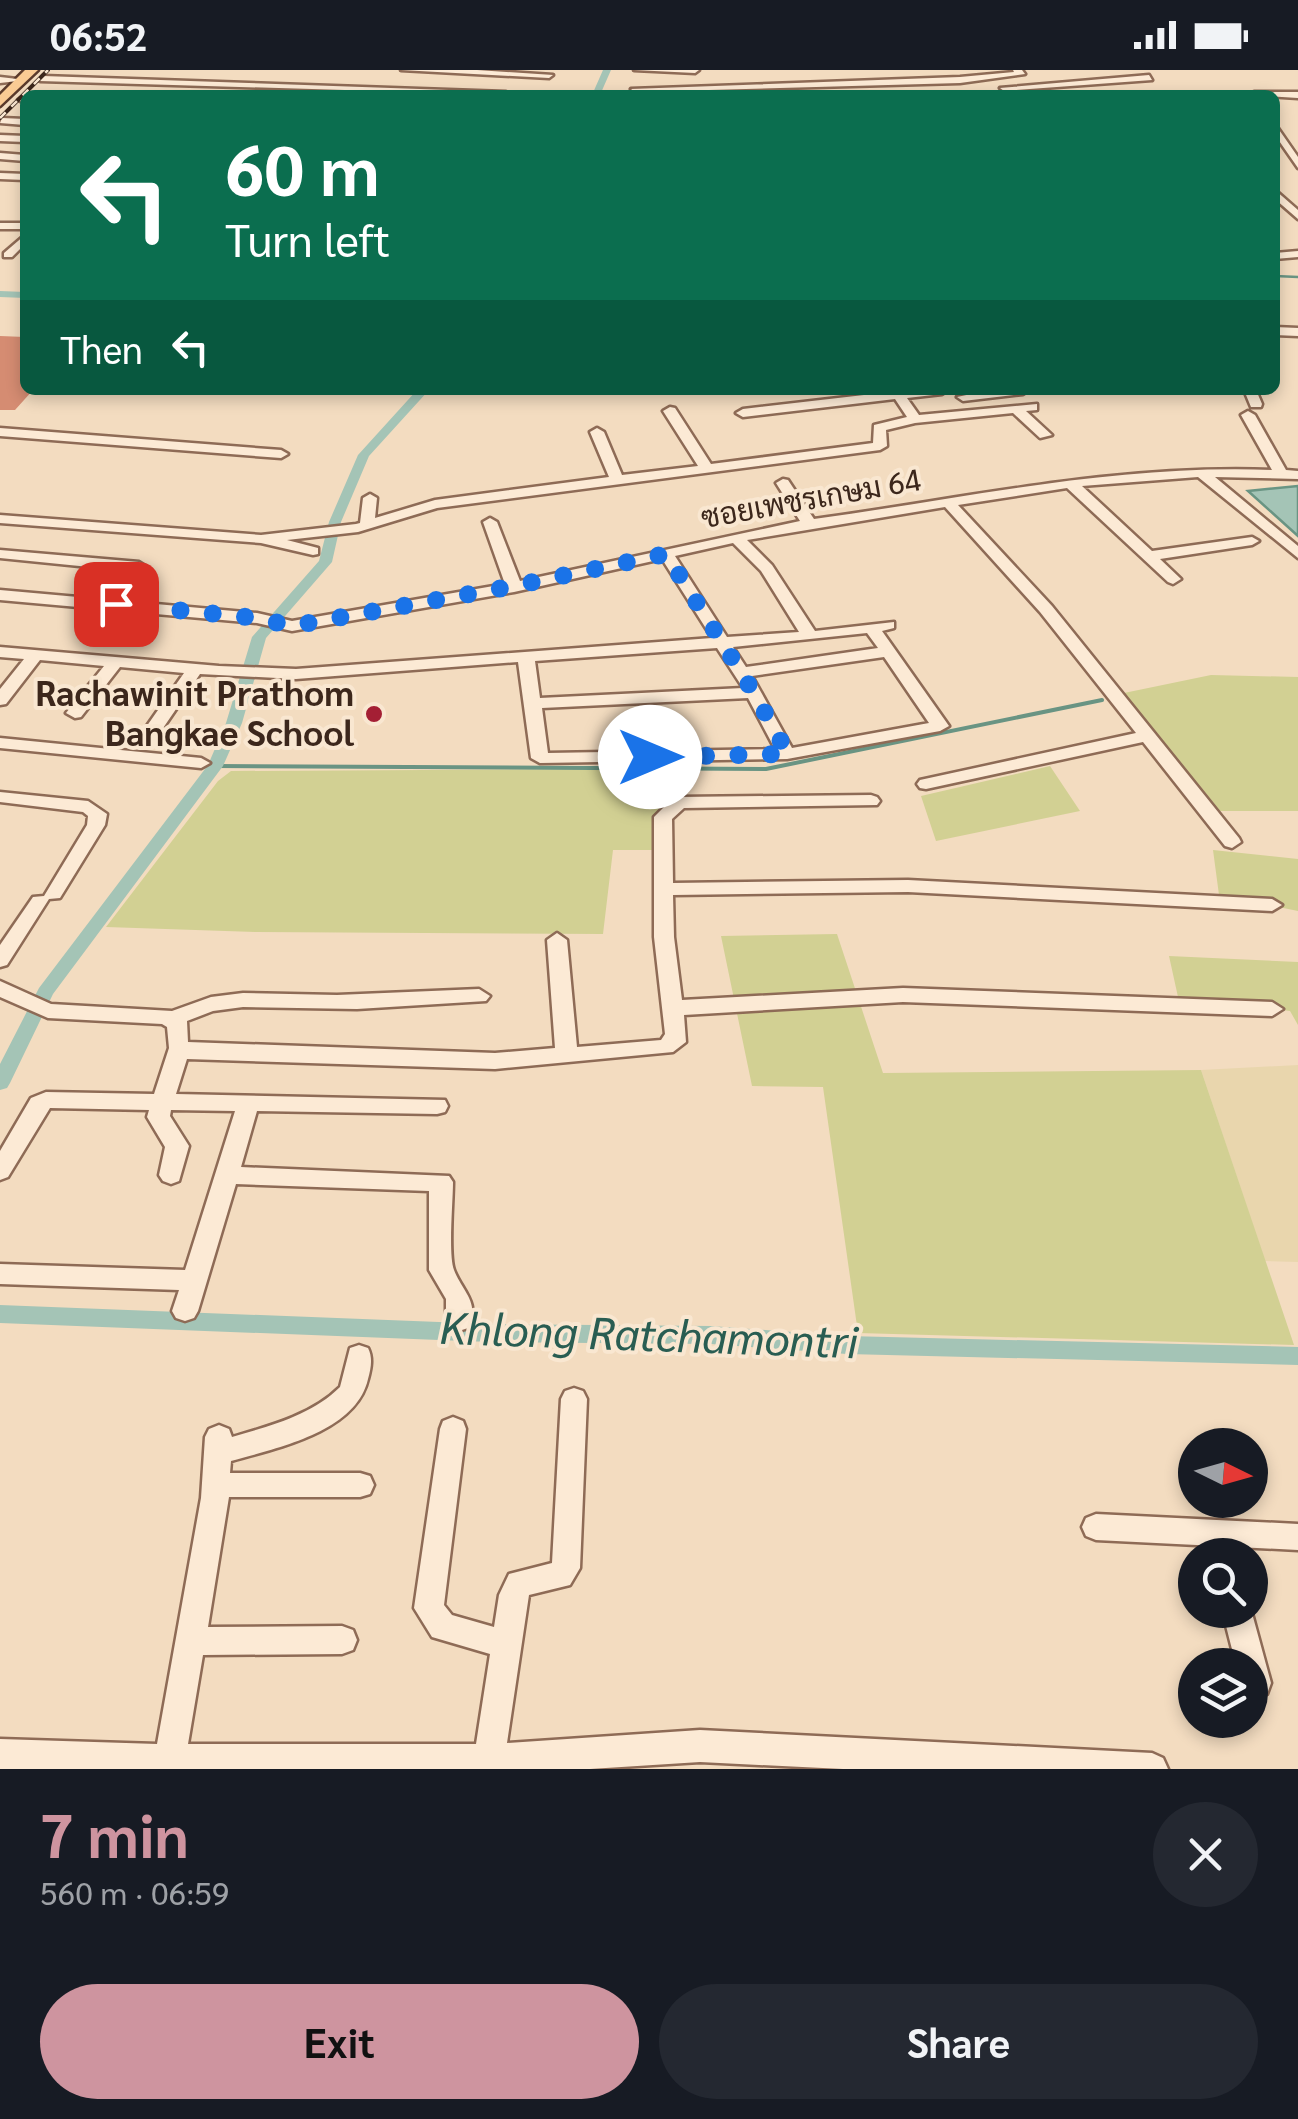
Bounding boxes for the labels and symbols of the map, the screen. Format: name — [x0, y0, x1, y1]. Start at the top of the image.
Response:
street label: ซอยเพชรเกษม 64 — [698, 458, 923, 535]
pin — [74, 562, 159, 647]
place label: Rachawinit Prathom Bangkae School — [35, 669, 354, 754]
marker: Rachawinit Prathom Bangkae School — [363, 703, 385, 725]
position arrow — [598, 705, 702, 809]
water label: Khlong Ratchamontri — [439, 1296, 860, 1368]
north arrow — [1178, 1428, 1268, 1518]

